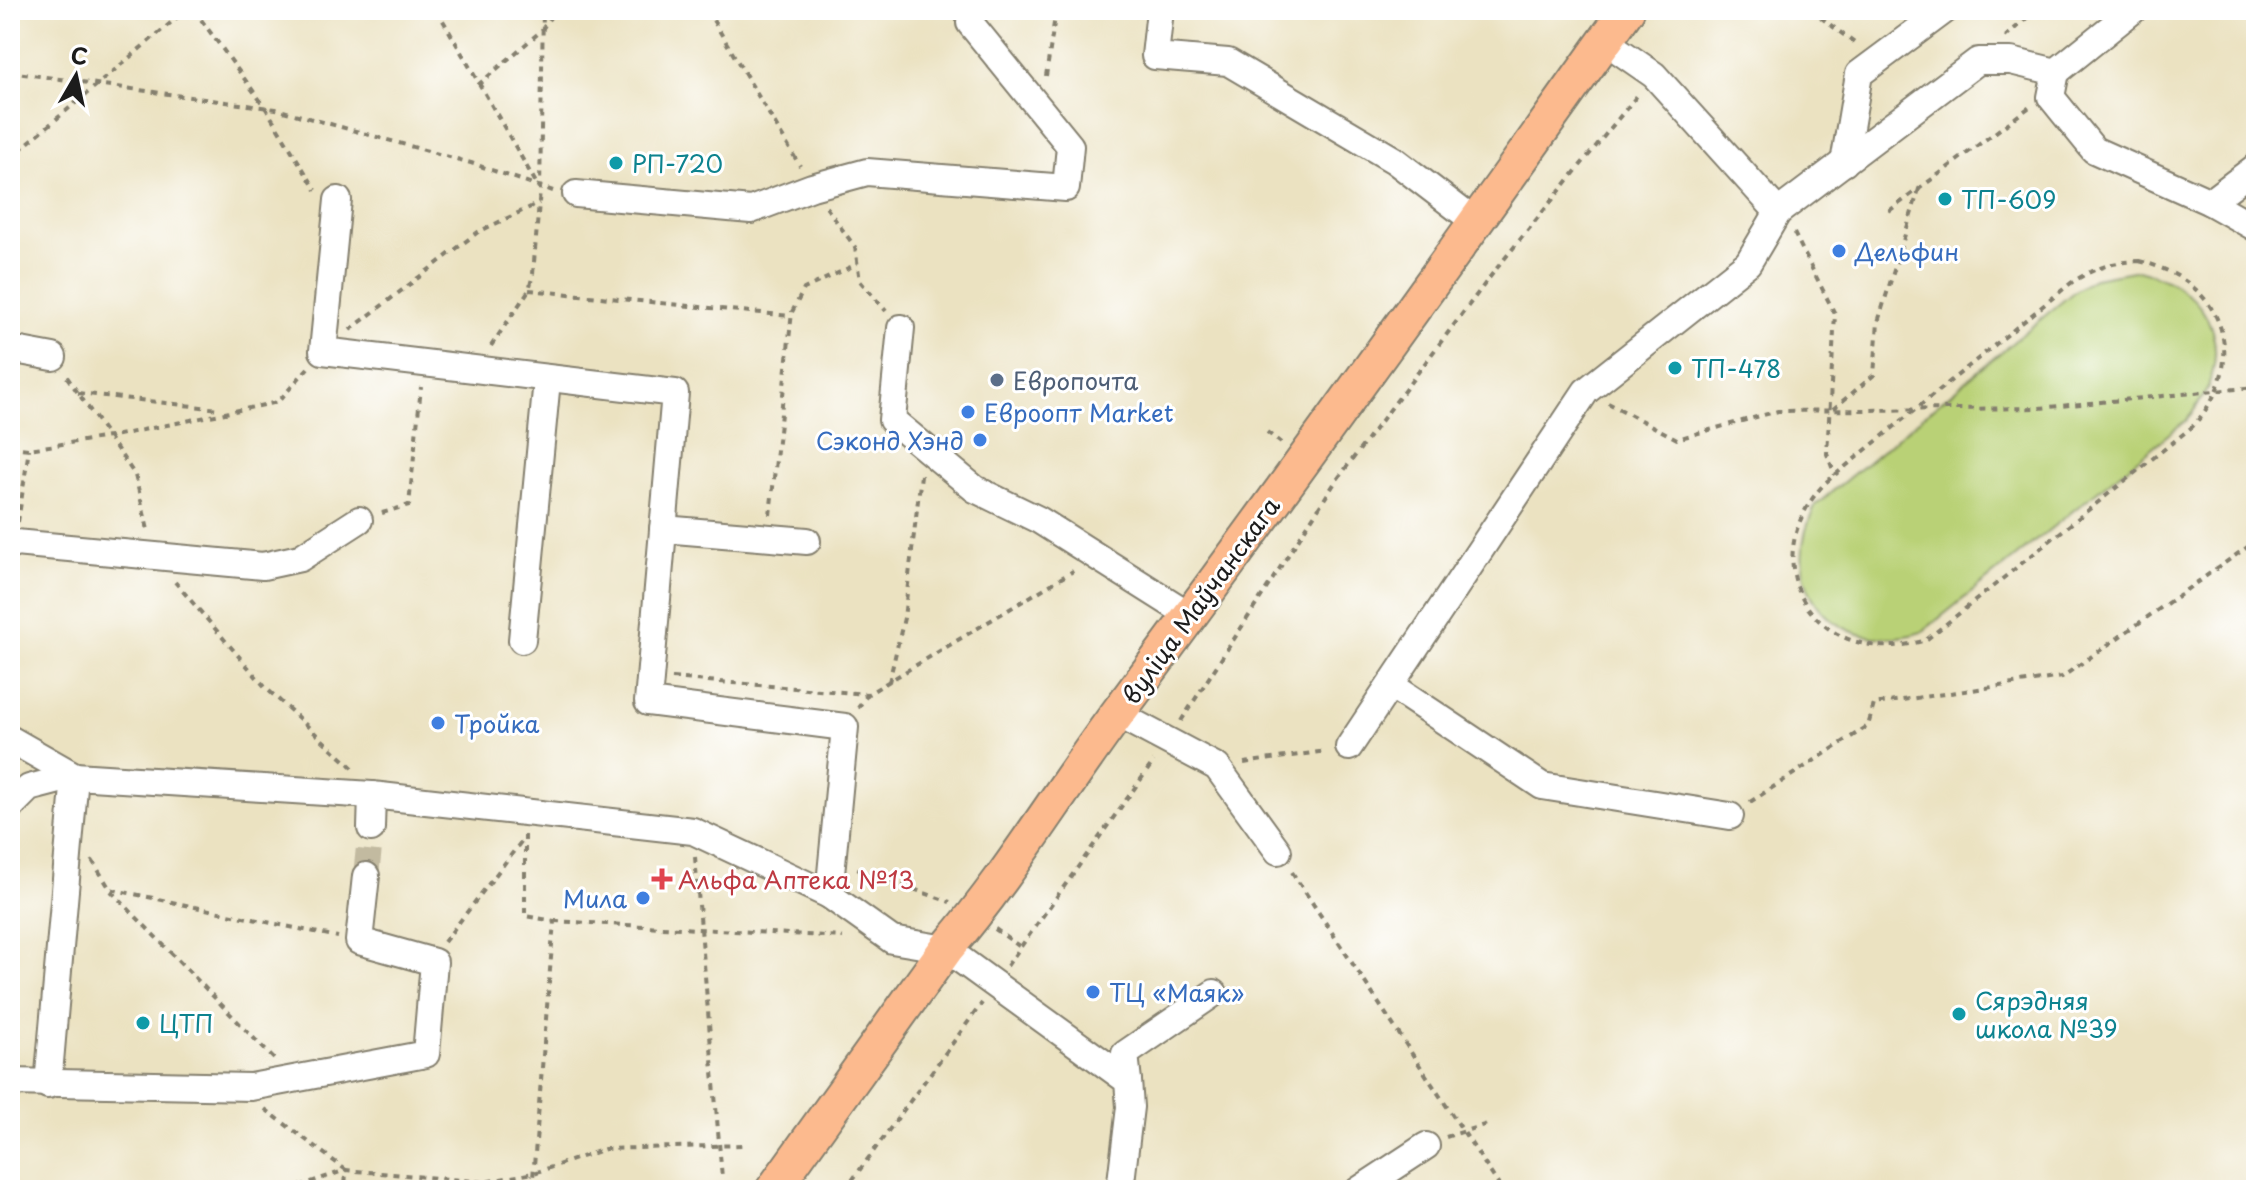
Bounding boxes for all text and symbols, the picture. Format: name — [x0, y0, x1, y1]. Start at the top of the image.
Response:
north arrow — [36, 36, 116, 116]
text: С — [69, 37, 90, 72]
place label: РП-720 — [632, 145, 723, 181]
marker: РП-720 — [607, 154, 625, 172]
place label: ТП-609 — [1961, 181, 2056, 217]
marker: ТП-609 — [1936, 190, 1954, 208]
place label: Дельфин — [1854, 233, 1959, 269]
marker: Дельфин — [1830, 242, 1848, 260]
place label: ТП-478 — [1691, 350, 1781, 386]
marker: ТП-478 — [1666, 359, 1684, 377]
place label: Европочта — [1013, 362, 1138, 398]
marker: Европочта — [988, 371, 1006, 389]
place label: Евроопт Market — [984, 394, 1174, 430]
marker: Евроопт Market — [959, 403, 977, 421]
place label: Сэконд Хэнд — [816, 422, 964, 458]
marker: Сэконд Хэнд — [971, 431, 989, 449]
street label: вуліца Маўчанскага — [1113, 489, 1287, 711]
place label: Тройка — [454, 705, 539, 741]
marker: Тройка — [429, 714, 447, 732]
place label: Альфа Аптека №13 — [678, 861, 914, 897]
marker: Альфа Аптека №13 — [653, 870, 671, 888]
place label: Мила — [563, 880, 627, 916]
marker: Мила — [634, 889, 652, 907]
place label: ТЦ «Маяк» — [1109, 974, 1244, 1010]
place label: Сярэдняя школа №39 — [1975, 982, 2118, 1046]
marker: ТЦ «Маяк» — [1084, 983, 1102, 1001]
place label: ЦТП — [159, 1005, 214, 1041]
marker: Сярэдняя школа №39 — [1950, 1005, 1968, 1023]
marker: ЦТП — [134, 1014, 152, 1032]

